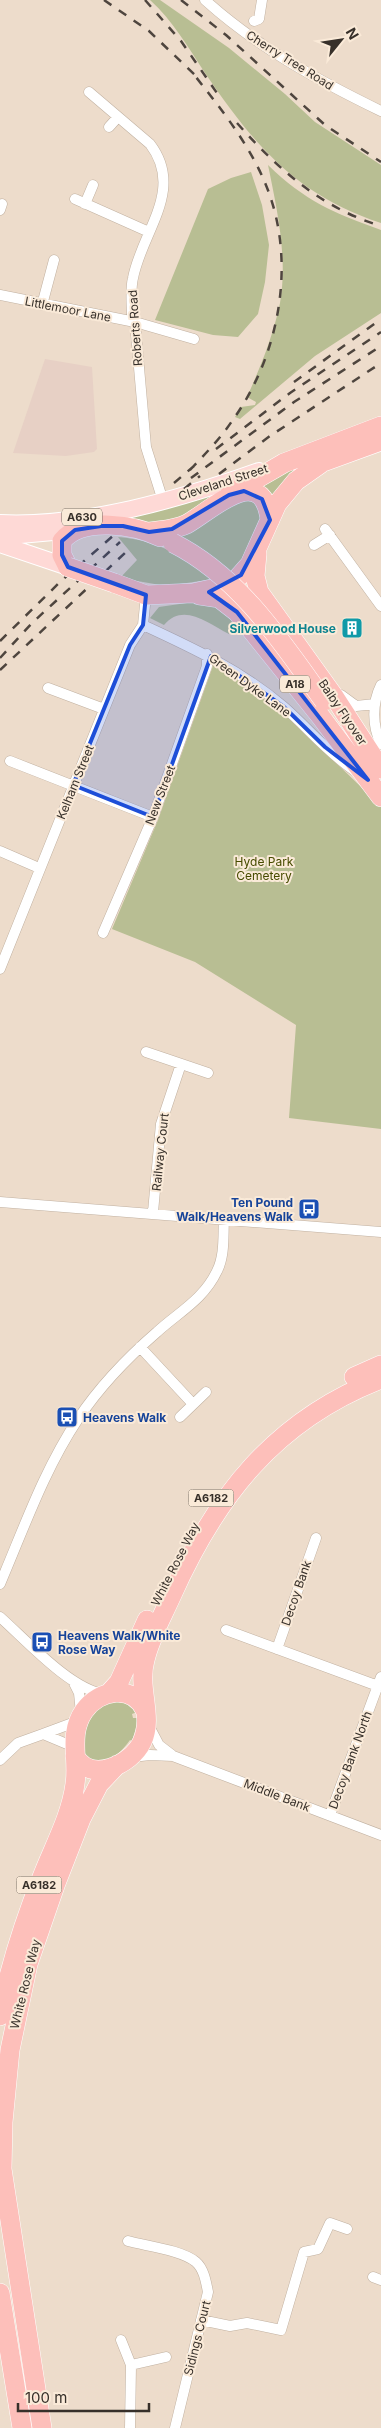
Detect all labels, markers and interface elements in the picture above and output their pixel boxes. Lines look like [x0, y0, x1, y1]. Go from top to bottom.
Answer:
north arrow [316, 15, 366, 65]
text: N [343, 24, 363, 42]
street label: Cherry Tree Road [244, 27, 336, 93]
street label: Roberts Road [125, 289, 145, 367]
street label: Littlemoor Lane [24, 293, 112, 325]
street label: Cleveland Street [176, 460, 270, 504]
road number: A630 [62, 508, 102, 526]
building icon: Silverwood House [340, 616, 364, 640]
place label: Silverwood House [230, 621, 336, 636]
street label: Green Dyke Lane [206, 650, 294, 720]
road number: A18 [280, 676, 310, 692]
street label: Balby Flyover [315, 676, 371, 748]
street label: Kelham Street [53, 742, 97, 821]
street label: New Street [142, 763, 178, 827]
park label: Hyde Park Cemetery [235, 854, 294, 883]
street label: Railway Court [148, 1112, 172, 1192]
place label: Ten Pound Walk/Heavens Walk [176, 1195, 293, 1224]
bus stop icon: Ten Pound Walk/Heavens Walk [297, 1197, 321, 1221]
bus stop icon: Heavens Walk [55, 1405, 79, 1429]
place label: Heavens Walk [83, 1410, 166, 1425]
road number: A6182 [188, 1490, 234, 1506]
street label: White Rose Way [147, 1519, 203, 1608]
street label: Decoy Bank [278, 1558, 314, 1628]
place label: Heavens Walk/White Rose Way [58, 1628, 180, 1657]
bus stop icon: Heavens Walk/White Rose Way [30, 1630, 54, 1654]
street label: Decoy Bank North [325, 1709, 375, 1811]
street label: Middle Bank [242, 1775, 313, 1815]
road number: A6182 [16, 1876, 62, 1894]
street label: White Rose Way [7, 1937, 43, 2030]
street label: Sidings Court [180, 2299, 214, 2377]
scale bar [18, 2380, 149, 2412]
text: 100 m [25, 2388, 67, 2407]

